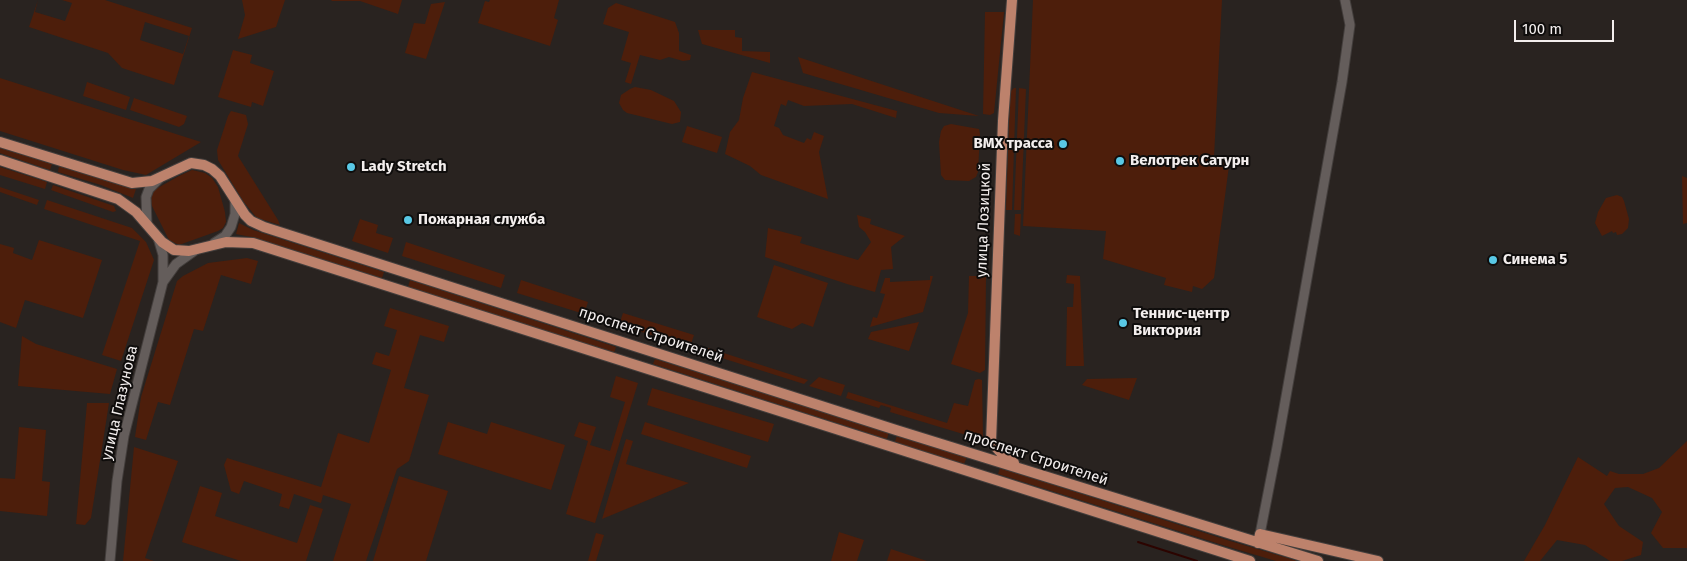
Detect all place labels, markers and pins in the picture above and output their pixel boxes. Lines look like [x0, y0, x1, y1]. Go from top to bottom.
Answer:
place label: BMX трасса [973, 135, 1053, 153]
marker: BMX трасса [1057, 138, 1069, 150]
place label: Велотрек Сатурн [1130, 152, 1249, 170]
marker: Велотрек Сатурн [1114, 155, 1126, 167]
place label: Lady Stretch [361, 158, 447, 176]
marker: Lady Stretch [345, 161, 357, 173]
place label: Пожарная служба [418, 211, 545, 229]
marker: Пожарная служба [402, 214, 414, 226]
place label: Синема 5 [1503, 251, 1567, 269]
marker: Синема 5 [1487, 254, 1499, 266]
place label: Теннис-центр Виктория [1133, 305, 1230, 340]
marker: Теннис-центр Виктория [1117, 317, 1129, 329]

